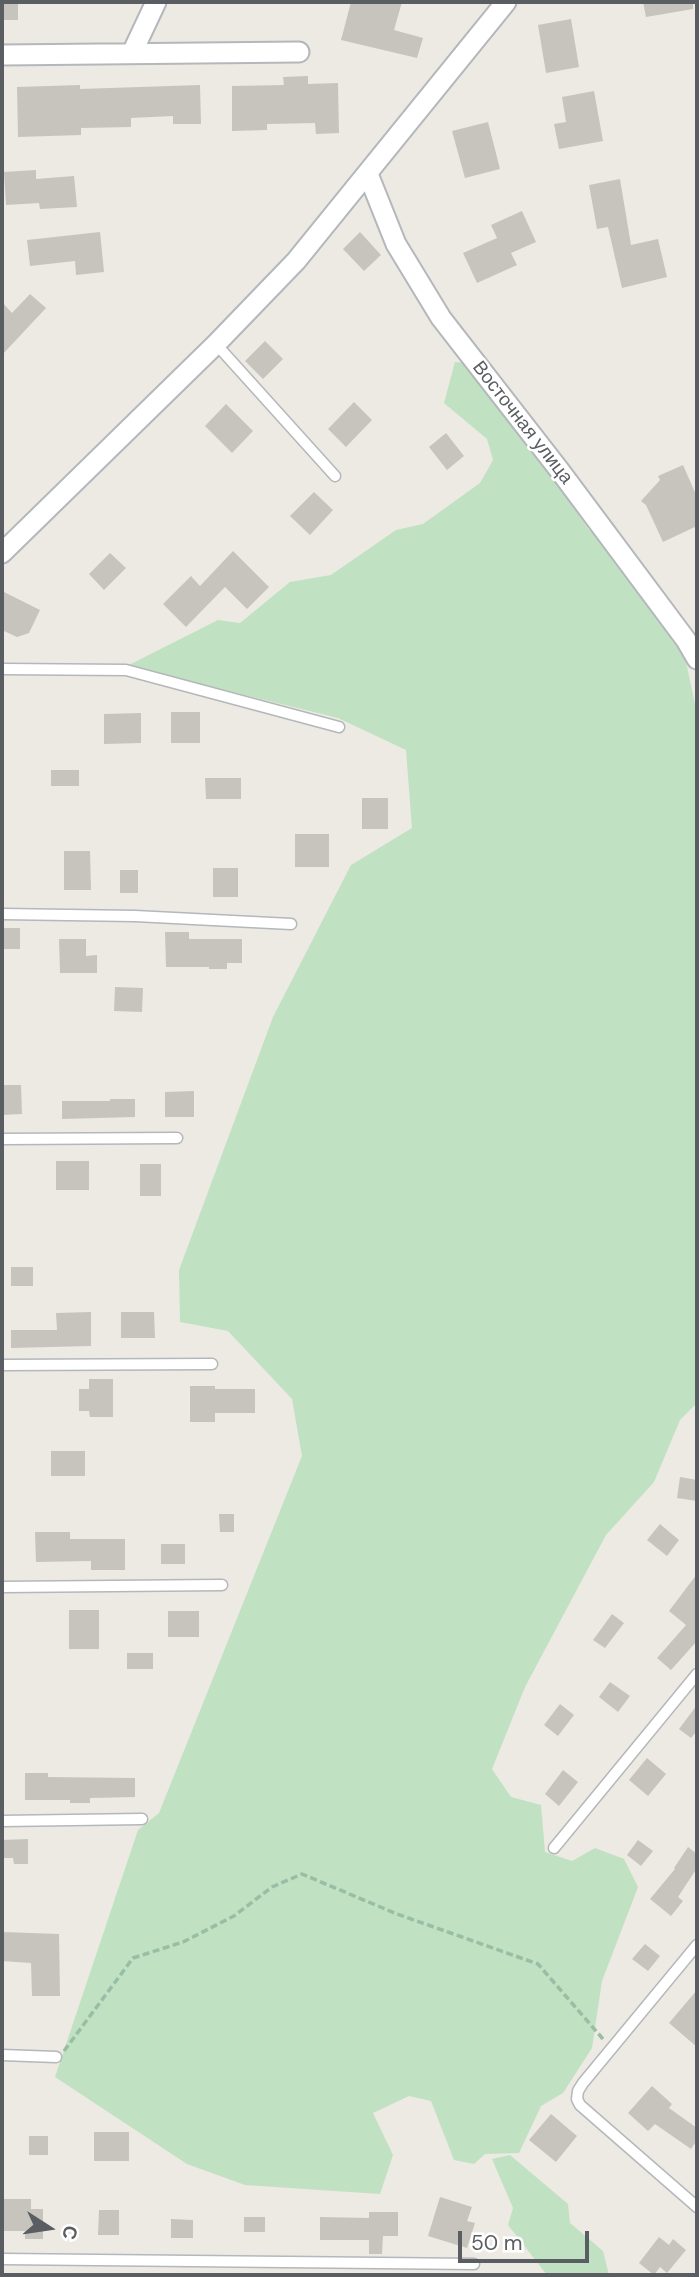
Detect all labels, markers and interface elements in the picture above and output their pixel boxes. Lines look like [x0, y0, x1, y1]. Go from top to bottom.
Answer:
street label: Восточная улица [467, 357, 577, 489]
north arrow [14, 2193, 84, 2263]
scale bar [461, 2218, 592, 2262]
text: С [56, 2223, 84, 2242]
text: 50 m [471, 2229, 522, 2257]

